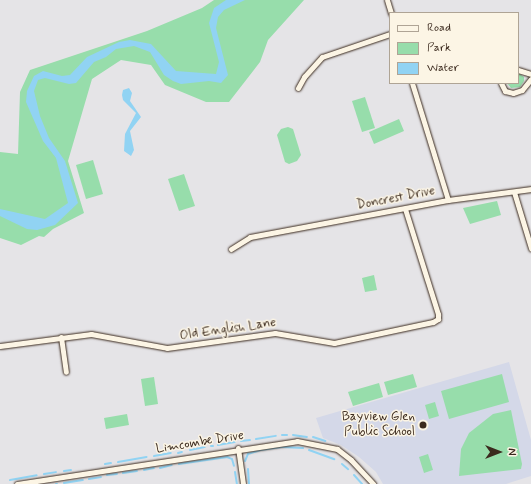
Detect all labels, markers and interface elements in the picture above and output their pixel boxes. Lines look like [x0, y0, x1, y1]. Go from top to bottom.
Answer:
legend [389, 12, 519, 84]
text: Road [427, 20, 451, 36]
text: Park [427, 40, 451, 56]
text: Water [427, 60, 459, 76]
street label: Doncrest Drive [356, 184, 436, 214]
street label: Old English Lane [181, 316, 275, 344]
place label: Bayview Glen Public School [337, 410, 415, 441]
marker: Bayview Glen Public School [418, 420, 428, 430]
street label: Limcombe Drive [155, 428, 245, 458]
north arrow [479, 432, 519, 472]
text: N [504, 448, 518, 456]

